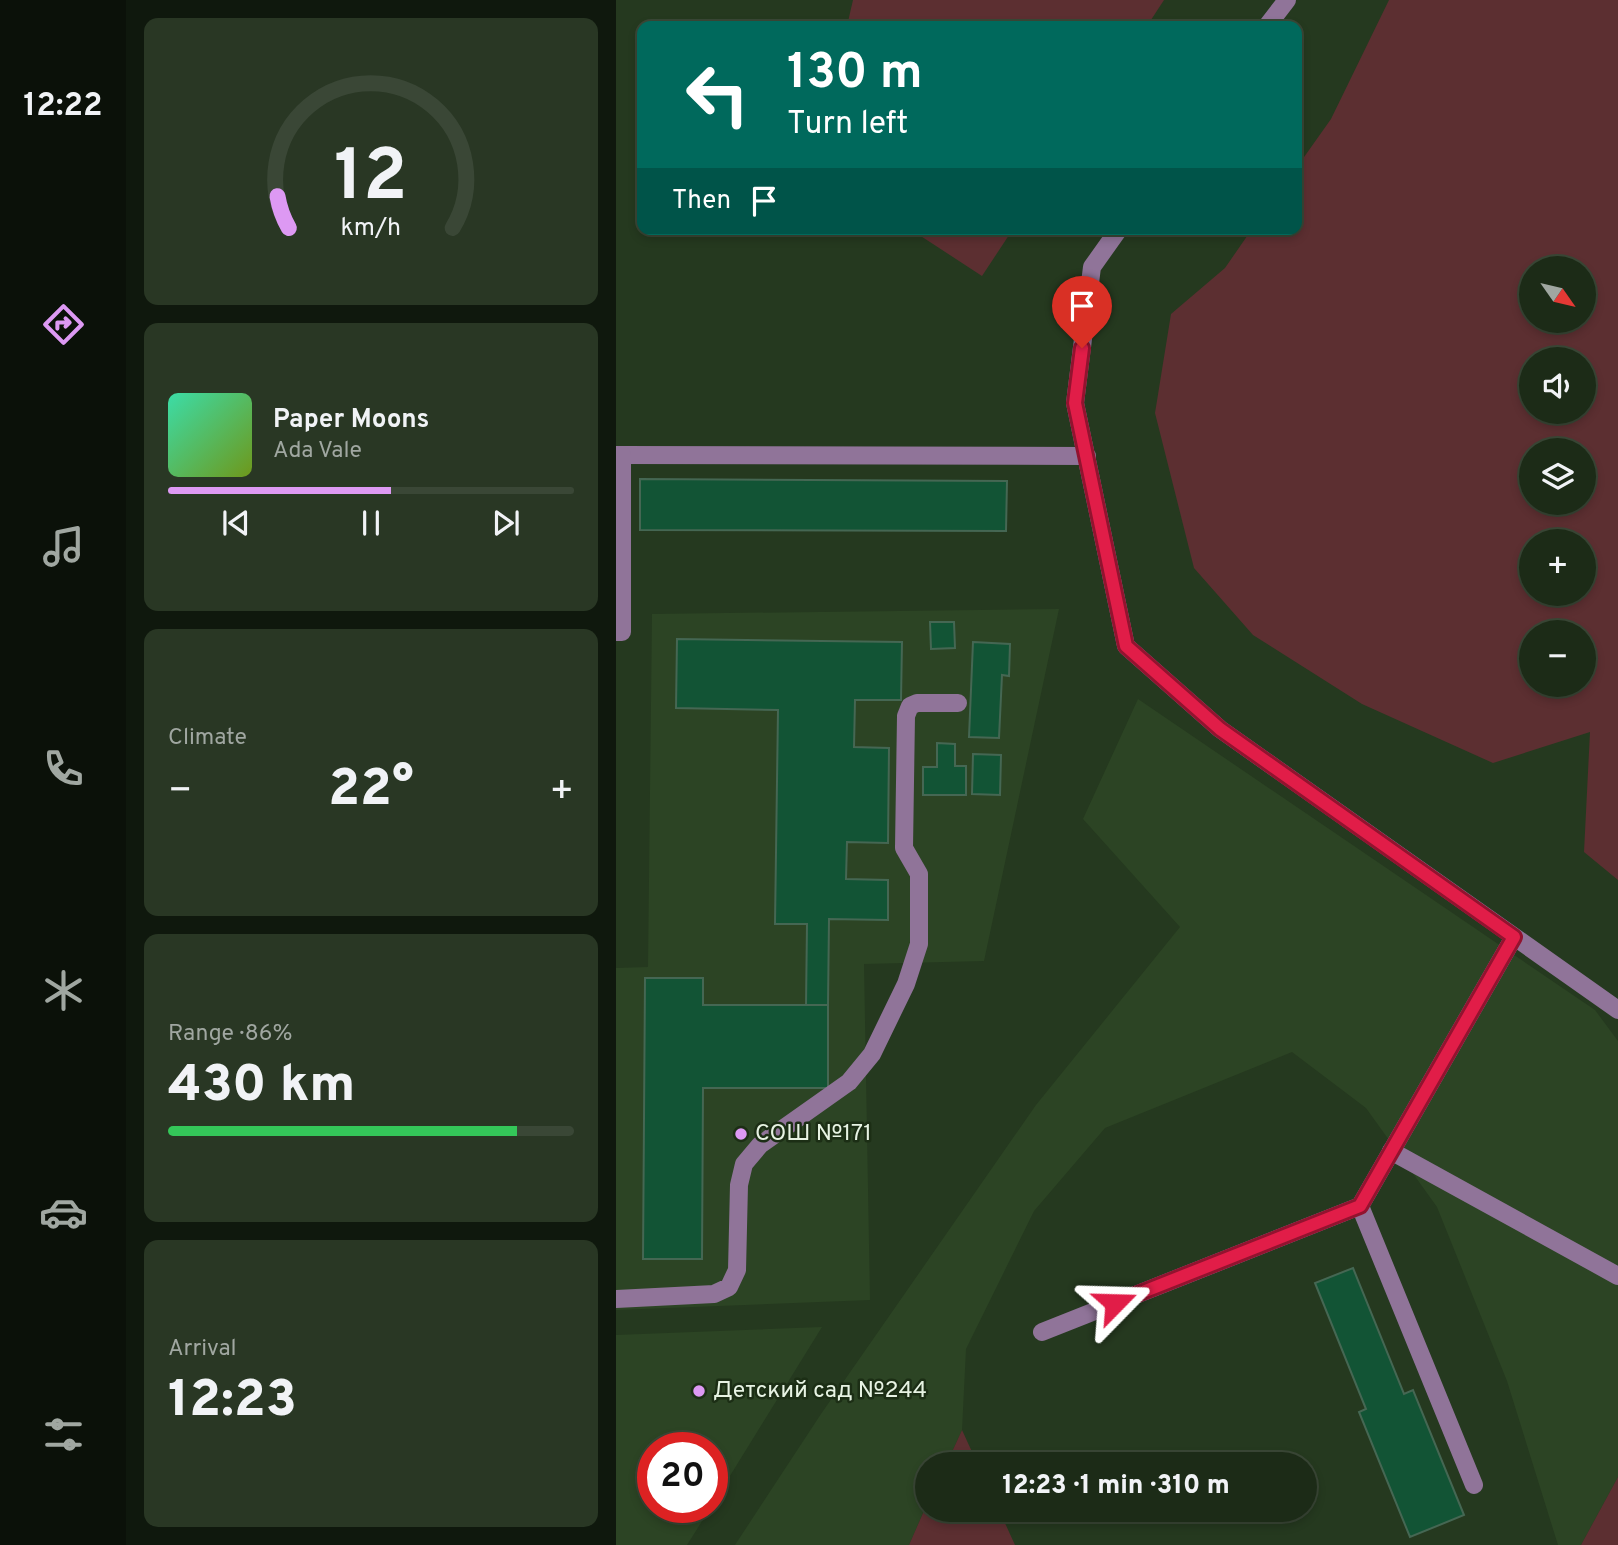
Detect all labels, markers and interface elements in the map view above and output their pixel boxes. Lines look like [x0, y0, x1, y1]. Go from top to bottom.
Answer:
text: 130 m [787, 44, 923, 106]
icon: left [672, 49, 763, 140]
text: 12:22 [23, 87, 103, 127]
text: Turn left [787, 105, 908, 145]
text: 12 [334, 134, 408, 226]
icon: arrive [745, 182, 783, 220]
text: Then [672, 185, 731, 218]
text: km/h [341, 213, 401, 245]
north arrow [1519, 256, 1596, 332]
map controls [1519, 256, 1596, 697]
pin [1052, 276, 1112, 348]
icon: arrive [1063, 287, 1101, 325]
icon: directions [39, 300, 88, 349]
button: sound [1519, 347, 1596, 424]
text: Paper Moons [273, 404, 429, 437]
text: Ada Vale [273, 437, 362, 466]
button: layers [1519, 438, 1596, 515]
icon: previous [217, 504, 255, 542]
icon: pause [352, 504, 390, 542]
icon: next [487, 504, 525, 542]
icon: music [39, 522, 88, 571]
button: + [1519, 529, 1596, 606]
button: − [1519, 620, 1596, 697]
text: Climate [168, 724, 247, 753]
icon: phone [39, 744, 88, 793]
text: 22° [328, 758, 414, 824]
text: − [168, 768, 193, 817]
text: + [549, 768, 574, 817]
icon: climate [39, 966, 88, 1015]
text: Range · 86% [168, 1020, 293, 1049]
text: 430 km [168, 1054, 355, 1120]
place label: СОШ №171 [755, 1120, 872, 1149]
marker: СОШ №171 [733, 1126, 749, 1142]
icon: car [39, 1188, 88, 1237]
position arrow [1078, 1266, 1152, 1340]
text: Arrival [168, 1335, 237, 1364]
text: 12:23 [168, 1369, 297, 1435]
place label: Детский сад №244 [713, 1377, 927, 1406]
marker: Детский сад №244 [691, 1383, 707, 1399]
icon: filters [39, 1410, 88, 1459]
speed limit sign: 20 [637, 1432, 728, 1523]
text: 12:23 · 1 min · 310 m [1002, 1470, 1230, 1503]

